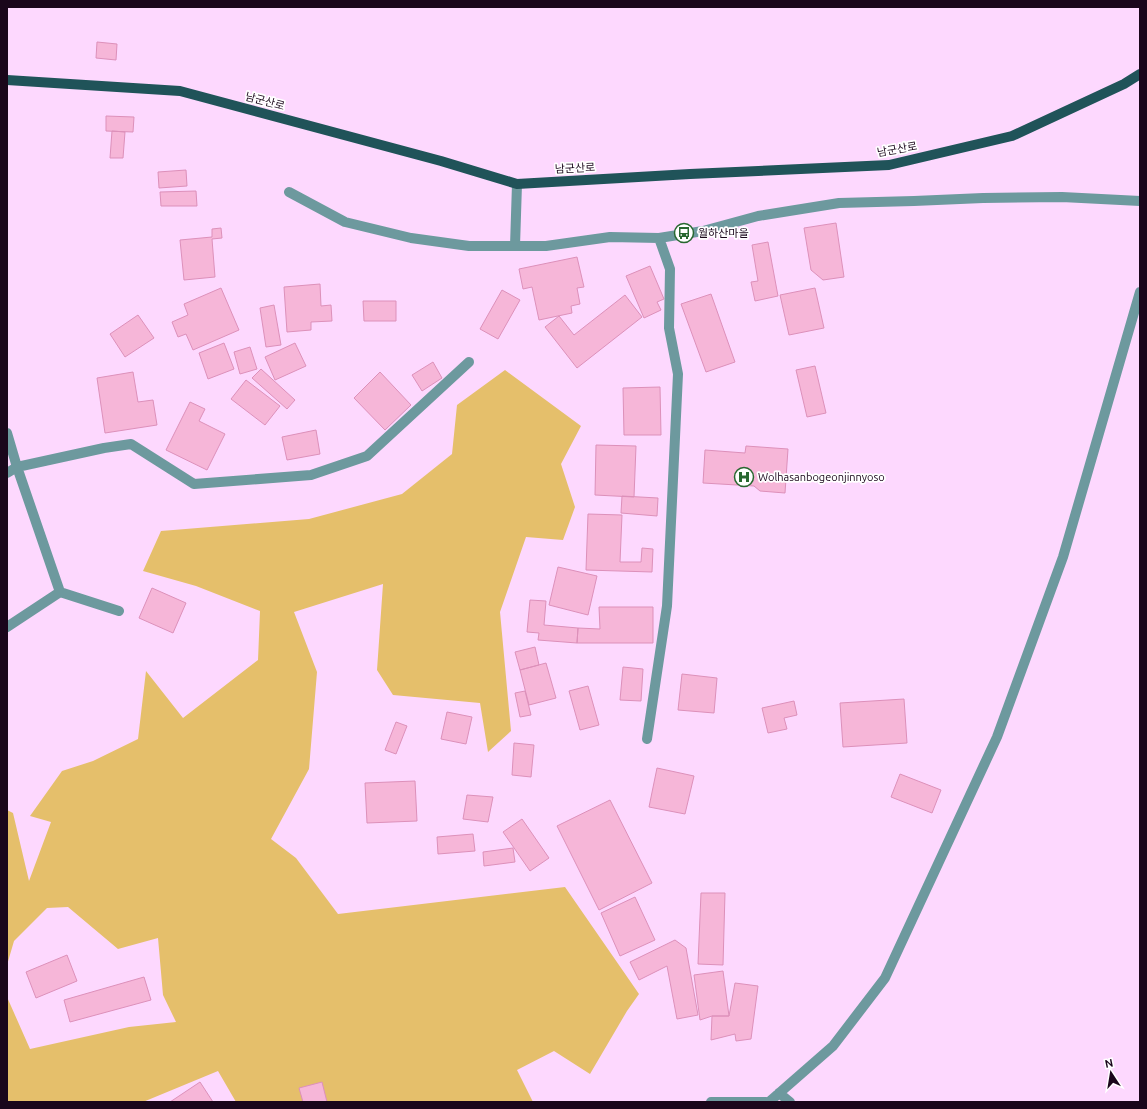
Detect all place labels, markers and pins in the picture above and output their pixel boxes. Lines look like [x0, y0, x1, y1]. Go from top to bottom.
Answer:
bus stop icon: 월하산마을 [673, 222, 695, 244]
place label: 월하산마을 [698, 227, 749, 239]
hospital icon: Wolhasanbogeonjinnyoso [733, 466, 755, 488]
place label: Wolhasanbogeonjinnyoso [758, 471, 885, 483]

